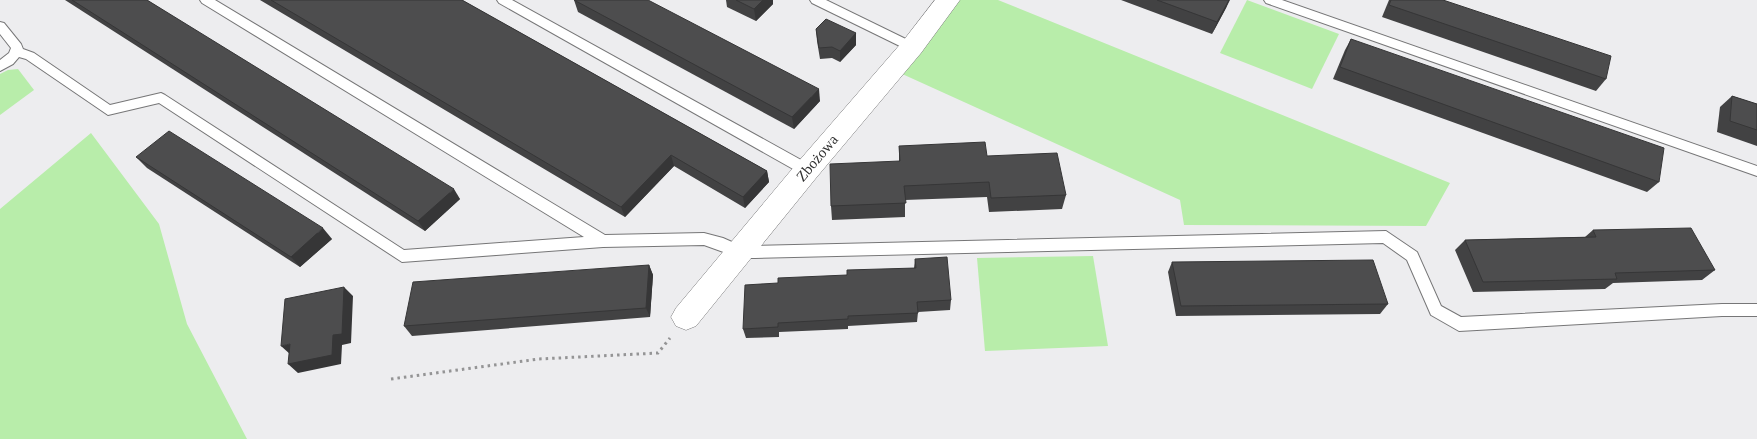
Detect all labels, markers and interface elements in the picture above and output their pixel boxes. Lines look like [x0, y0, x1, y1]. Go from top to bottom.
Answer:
street label: Zbożowa [793, 131, 841, 185]

